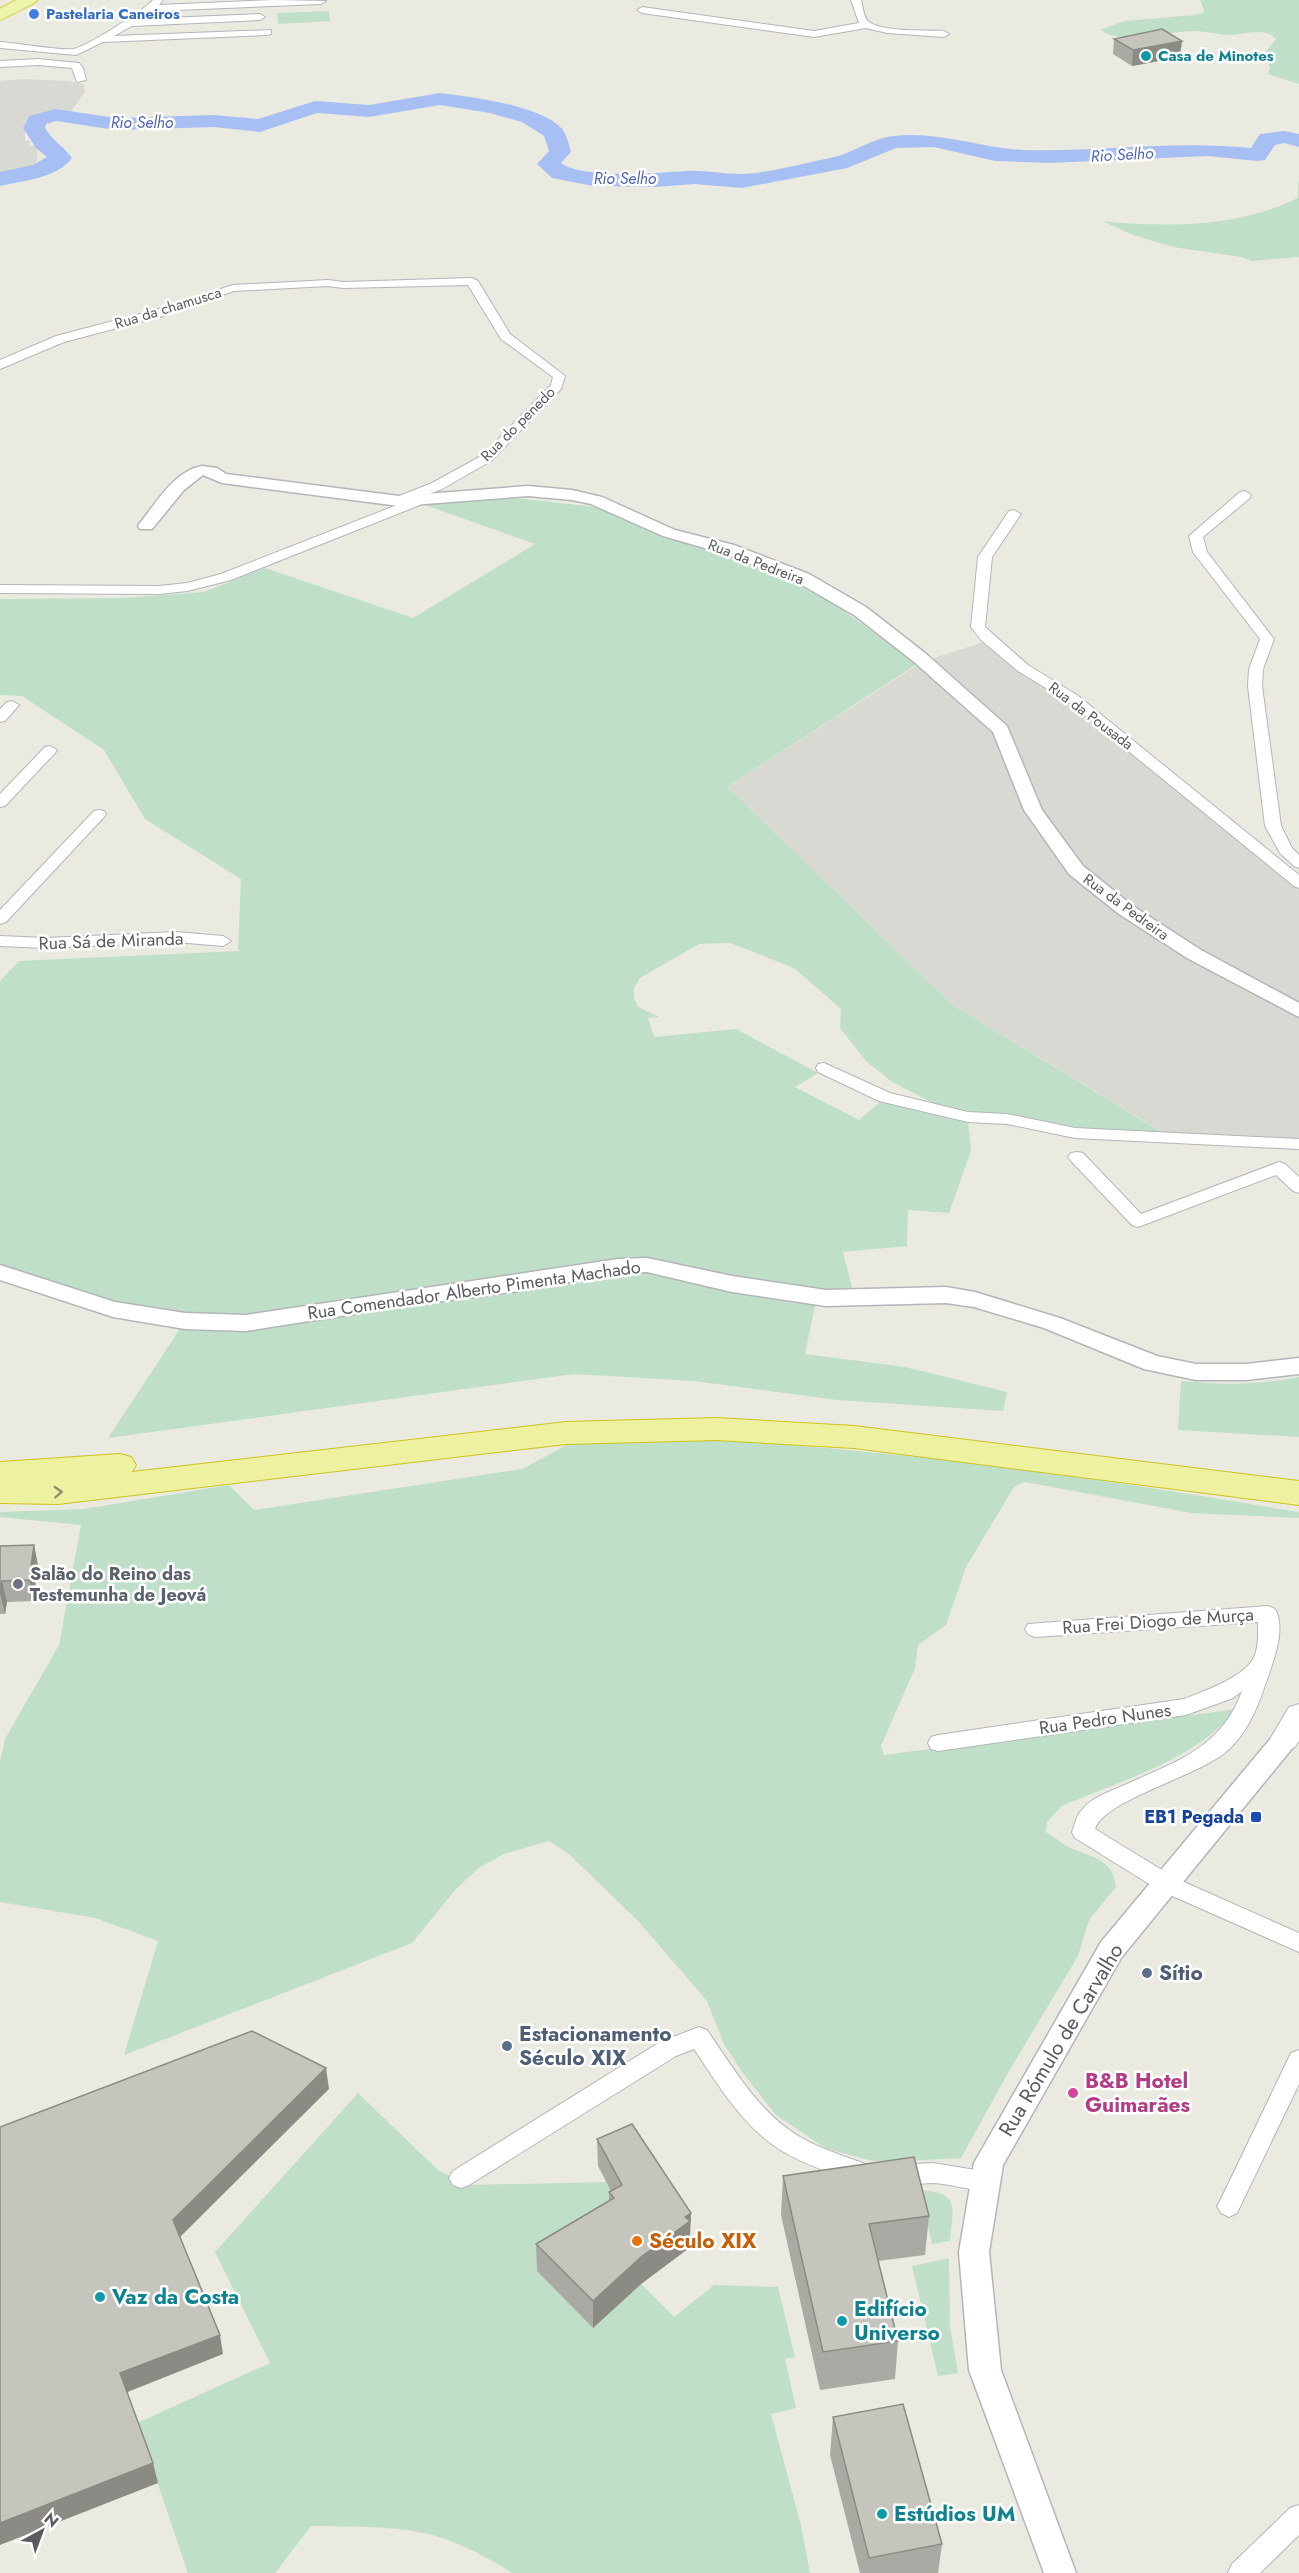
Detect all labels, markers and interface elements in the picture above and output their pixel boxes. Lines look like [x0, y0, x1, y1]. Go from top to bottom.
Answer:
place label: Pastelaria Caneiros [46, 3, 180, 25]
marker: Pastelaria Caneiros [27, 7, 41, 21]
place label: Casa de Minotes [1158, 45, 1274, 67]
marker: Casa de Minotes [1139, 49, 1153, 63]
water label: Rio Selho [111, 111, 174, 134]
water label: Rio Selho [1090, 141, 1154, 168]
water label: Rio Selho [594, 167, 657, 190]
street label: Rua da chamusca [112, 281, 224, 335]
street label: Rua do penedo [476, 382, 560, 466]
street label: Rua da Pedreira [705, 534, 807, 590]
street label: Rua da Pousada [1044, 677, 1138, 755]
street label: Rua da Pedreira [1079, 868, 1173, 946]
street label: Rua Sá de Miranda [38, 925, 184, 957]
street label: Rua Comendador Alberto Pimenta Machado [306, 1254, 642, 1326]
one-way arrow [54, 1485, 63, 1498]
place label: Salão do Reino das Testemunha de Jeová [30, 1561, 206, 1608]
marker: Salão do Reino das Testemunha de Jeová [11, 1577, 25, 1591]
street label: Rua Frei Diogo de Murça [1061, 1601, 1255, 1641]
street label: Rua Pedro Nunes [1037, 1697, 1173, 1741]
place label: EB1 Pegada [1144, 1804, 1244, 1830]
marker: EB1 Pegada [1249, 1810, 1263, 1824]
street label: Rua Rómulo de Carvalho [991, 1938, 1131, 2142]
place label: Sítio [1159, 1958, 1203, 1988]
marker: Sítio [1140, 1966, 1154, 1980]
place label: Estacionamento Século XIX [519, 2019, 672, 2073]
marker: Estacionamento Século XIX [500, 2039, 514, 2053]
place label: B&B Hotel Guimarães [1085, 2066, 1191, 2120]
marker: B&B Hotel Guimarães [1066, 2086, 1080, 2100]
place label: Século XIX [649, 2226, 757, 2256]
marker: Século XIX [630, 2234, 644, 2248]
place label: Vaz da Costa [111, 2282, 239, 2312]
marker: Vaz da Costa [93, 2290, 107, 2304]
place label: Edifício Universo [854, 2294, 940, 2348]
marker: Edifício Universo [835, 2314, 849, 2328]
place label: Estúdios UM [894, 2499, 1015, 2529]
north arrow [12, 2501, 72, 2561]
text: N [39, 2507, 64, 2533]
marker: Estúdios UM [875, 2507, 889, 2521]

